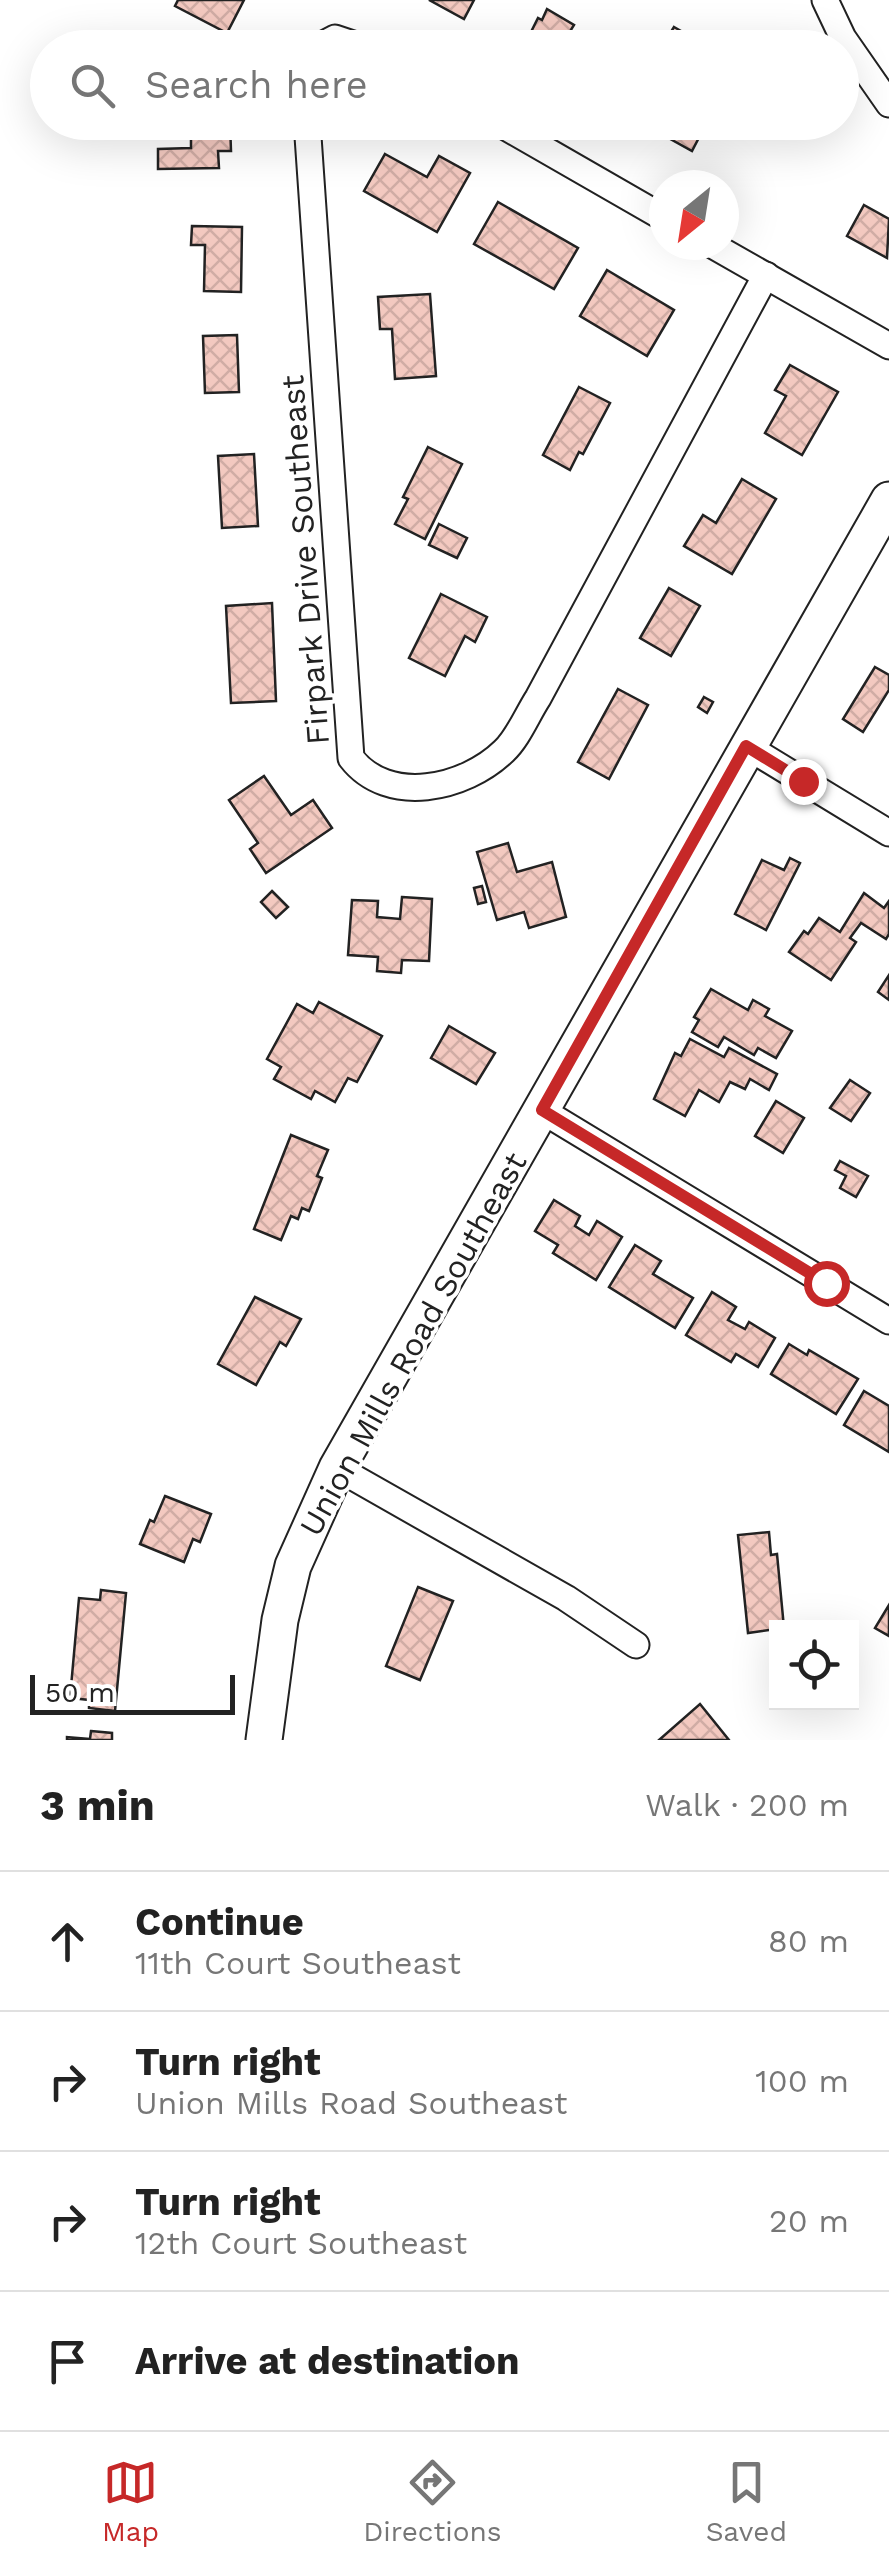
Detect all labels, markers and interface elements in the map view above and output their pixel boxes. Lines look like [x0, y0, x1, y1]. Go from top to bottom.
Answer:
search box [30, 30, 859, 140]
icon: search [65, 58, 120, 113]
text: Search here [145, 63, 368, 107]
north arrow [649, 170, 739, 260]
street label: Firpark Drive Southeast [273, 374, 337, 746]
route end [781, 759, 827, 805]
street label: Union Mills Road Southeast [292, 1146, 534, 1542]
route start [804, 1261, 850, 1307]
map controls [769, 1620, 859, 1710]
button: locate [769, 1620, 859, 1710]
scale bar [30, 1670, 235, 1714]
text: 50 m [45, 1676, 115, 1709]
text: 3 min [40, 1781, 155, 1830]
text: Walk · 200 m [645, 1786, 849, 1824]
text: Continue [135, 1900, 304, 1944]
icon: ahead [40, 1914, 95, 1969]
text: 80 m [768, 1922, 849, 1960]
text: 11th Court Southeast [135, 1944, 461, 1982]
text: Turn right [135, 2040, 321, 2084]
icon: right [40, 2054, 95, 2109]
text: 100 m [755, 2062, 849, 2100]
text: Union Mills Road Southeast [135, 2084, 567, 2122]
text: Turn right [135, 2180, 321, 2224]
icon: right [40, 2194, 95, 2249]
text: 20 m [769, 2202, 849, 2240]
text: 12th Court Southeast [135, 2224, 467, 2262]
icon: arrive [40, 2334, 95, 2389]
text: Arrive at destination [135, 2339, 520, 2383]
tab: Map [102, 2455, 159, 2548]
tab: Directions [363, 2455, 502, 2548]
tab: Saved [706, 2455, 787, 2548]

